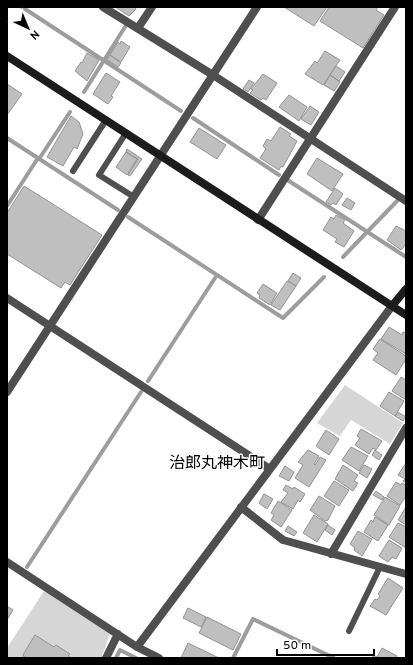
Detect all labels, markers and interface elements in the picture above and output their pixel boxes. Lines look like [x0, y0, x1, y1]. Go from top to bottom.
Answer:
north arrow [8, 8, 48, 48]
text: N [27, 27, 42, 42]
district label: 治郎丸神木町 [169, 454, 265, 474]
scale bar [277, 631, 374, 657]
text: 50 m [283, 638, 311, 654]

